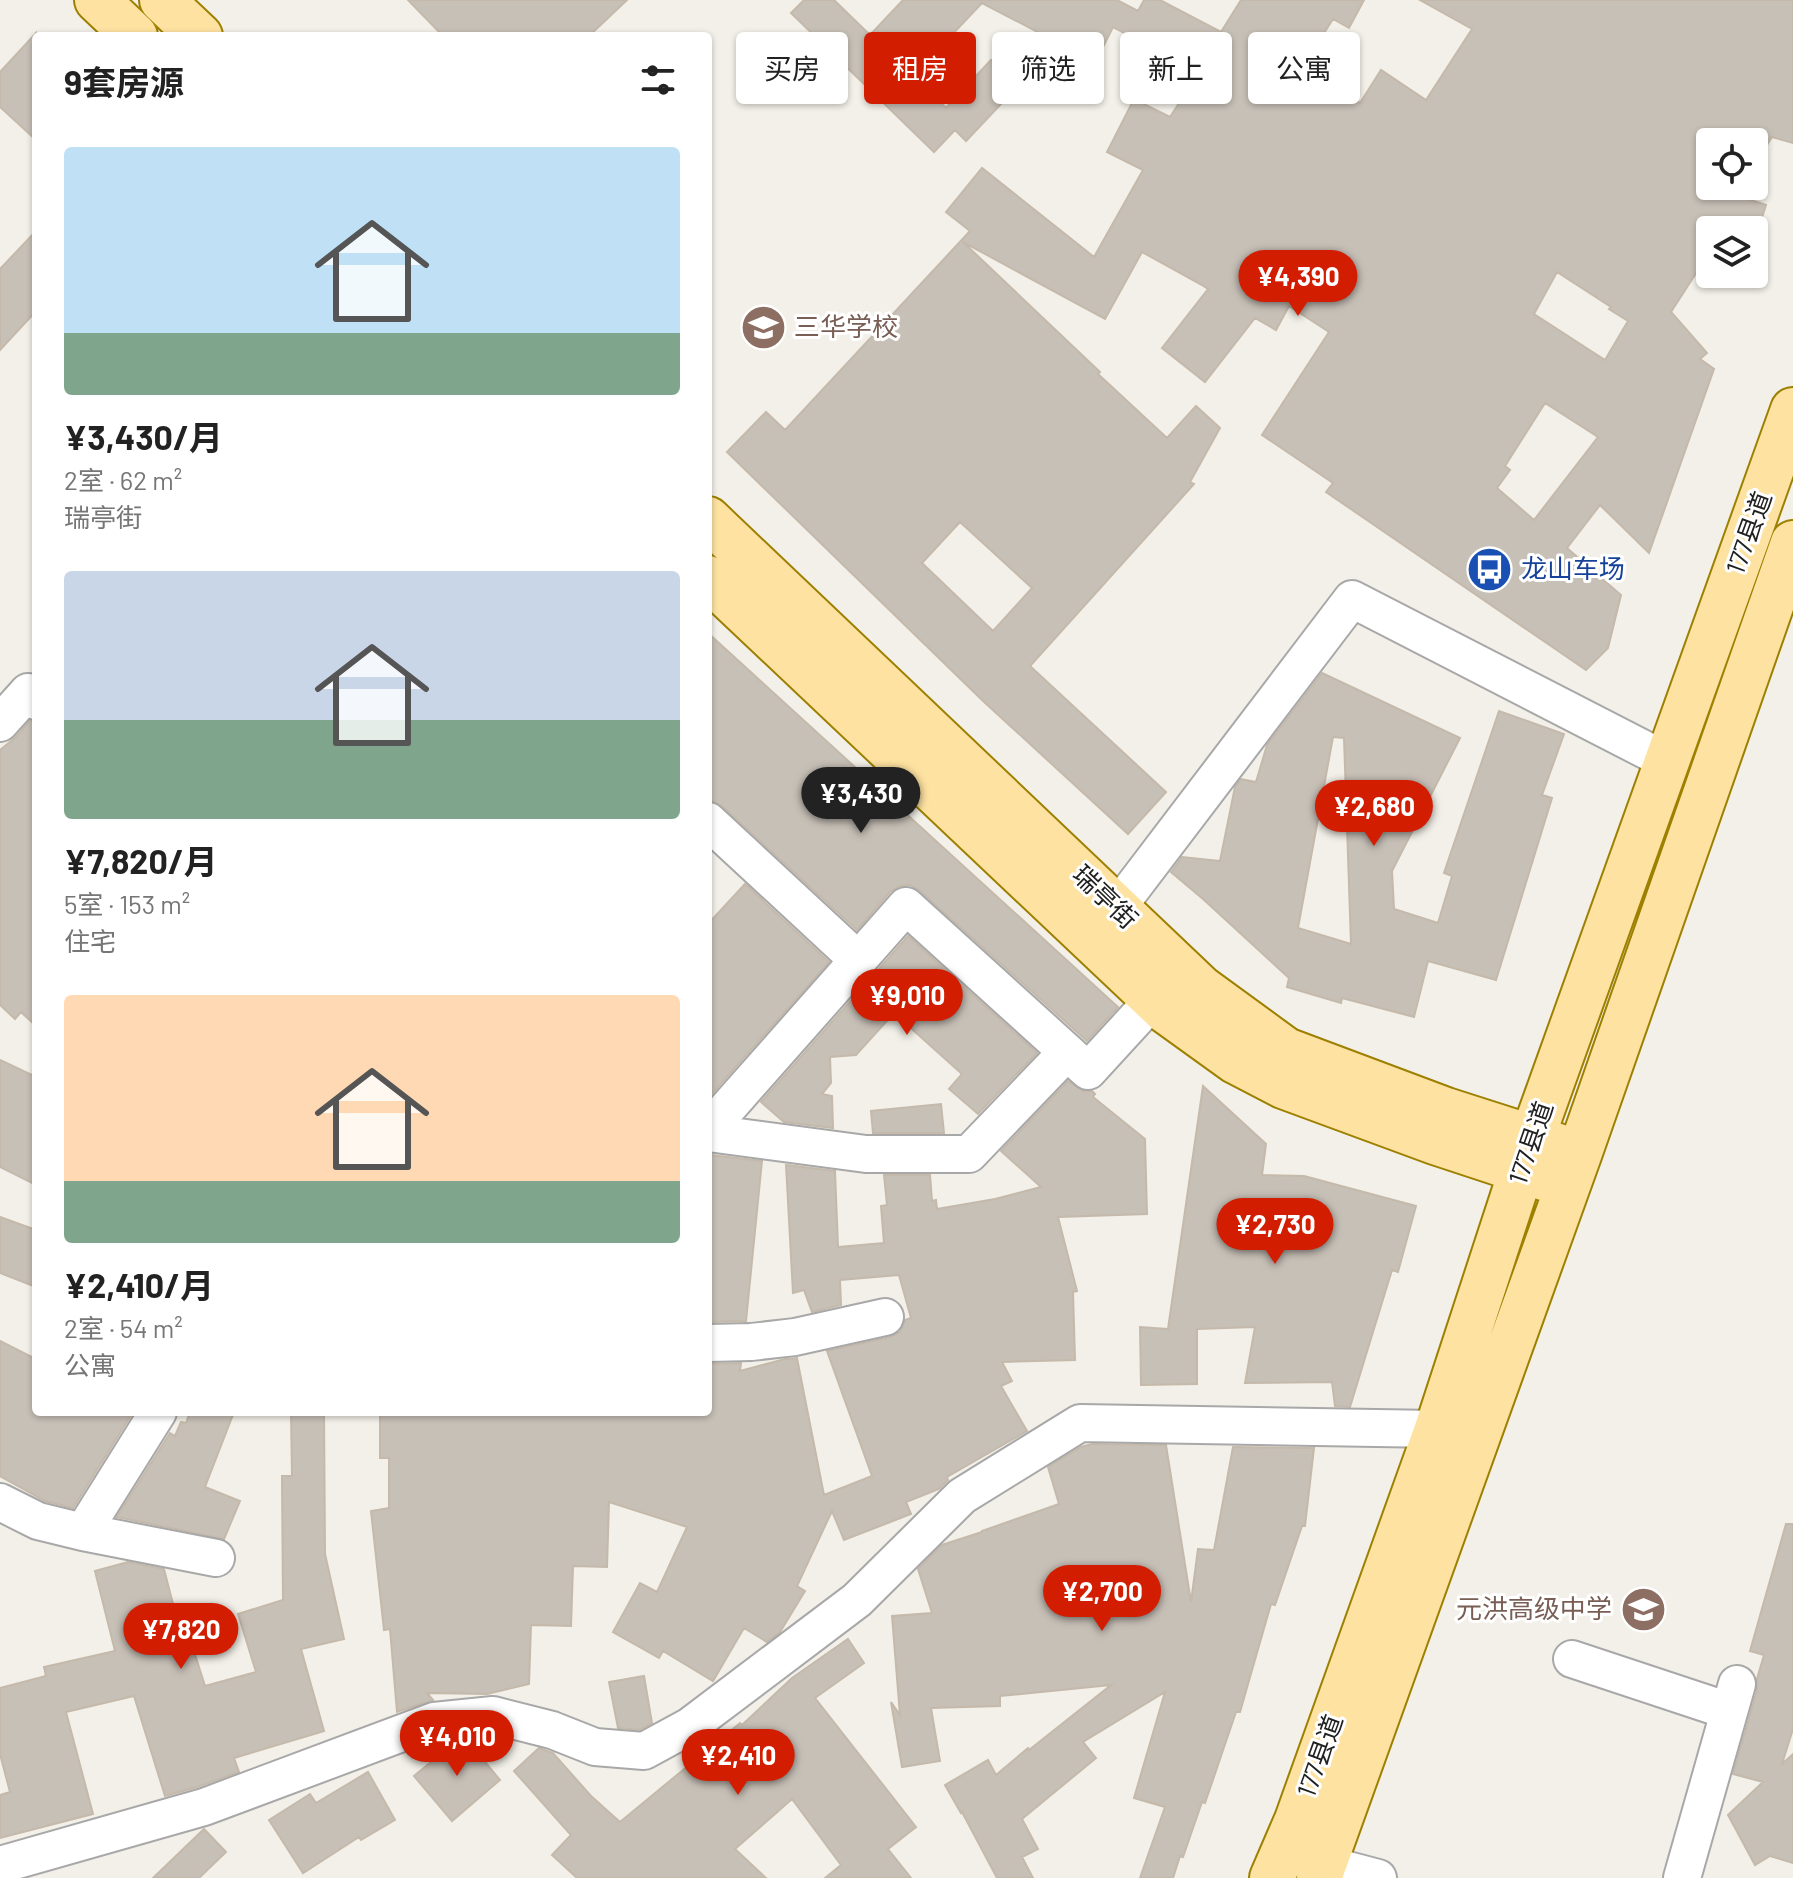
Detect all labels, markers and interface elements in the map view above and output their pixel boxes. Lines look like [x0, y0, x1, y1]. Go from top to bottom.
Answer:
chip: 买房 [736, 32, 848, 104]
chip: 租房 [864, 32, 976, 104]
chip: 筛选 [992, 32, 1104, 104]
chip: 新上 [1120, 32, 1232, 104]
chip: 公寓 [1248, 32, 1360, 104]
icon: filters [636, 58, 680, 102]
text: 9套房源 [64, 61, 184, 102]
map controls [1696, 128, 1768, 288]
button: locate [1696, 128, 1768, 200]
icon: home [300, 199, 444, 343]
button: layers [1696, 216, 1768, 288]
pin: ¥4,390 [1233, 250, 1363, 318]
text: ¥4,390 [1256, 260, 1340, 291]
school or university icon: 三华学校 [739, 303, 787, 351]
place label: 三华学校 [794, 310, 898, 341]
text: ¥3,430/月 [64, 416, 223, 457]
text: 2室 · 62 m² [64, 464, 182, 495]
street label: 177县道 [1718, 487, 1777, 578]
text: 瑞亭街 [64, 501, 142, 532]
bus stop icon: 龙山车场 [1466, 545, 1514, 593]
place label: 龙山车场 [1521, 552, 1625, 583]
icon: home [300, 623, 444, 767]
pin: ¥3,430 [796, 767, 926, 835]
text: ¥3,430 [819, 777, 903, 808]
pin: ¥2,680 [1309, 780, 1439, 848]
text: ¥2,680 [1333, 790, 1415, 821]
text: ¥7,820/月 [64, 840, 218, 881]
street label: 瑞亭街 [1067, 858, 1145, 934]
text: 5室 · 153 m² [64, 888, 190, 919]
text: 住宅 [64, 925, 116, 956]
pin: ¥9,010 [842, 969, 972, 1037]
text: ¥9,010 [869, 979, 945, 1010]
icon: home [300, 1047, 444, 1191]
street label: 177县道 [1501, 1097, 1558, 1188]
pin: ¥2,730 [1210, 1198, 1340, 1266]
text: ¥2,730 [1234, 1208, 1316, 1239]
text: ¥2,410/月 [64, 1264, 214, 1305]
text: 2室 · 54 m² [64, 1312, 183, 1343]
text: 公寓 [64, 1349, 116, 1380]
pin: ¥2,700 [1037, 1565, 1167, 1633]
text: ¥2,700 [1061, 1575, 1143, 1606]
school or university icon: 元洪高级中学 [1619, 1585, 1667, 1633]
place label: 元洪高级中学 [1456, 1592, 1612, 1623]
pin: ¥7,820 [116, 1603, 246, 1671]
text: ¥7,820 [141, 1613, 221, 1644]
pin: ¥4,010 [392, 1710, 522, 1778]
street label: 177县道 [1289, 1710, 1348, 1801]
text: ¥4,010 [418, 1720, 496, 1751]
pin: ¥2,410 [673, 1729, 803, 1797]
text: ¥2,410 [700, 1739, 776, 1770]

